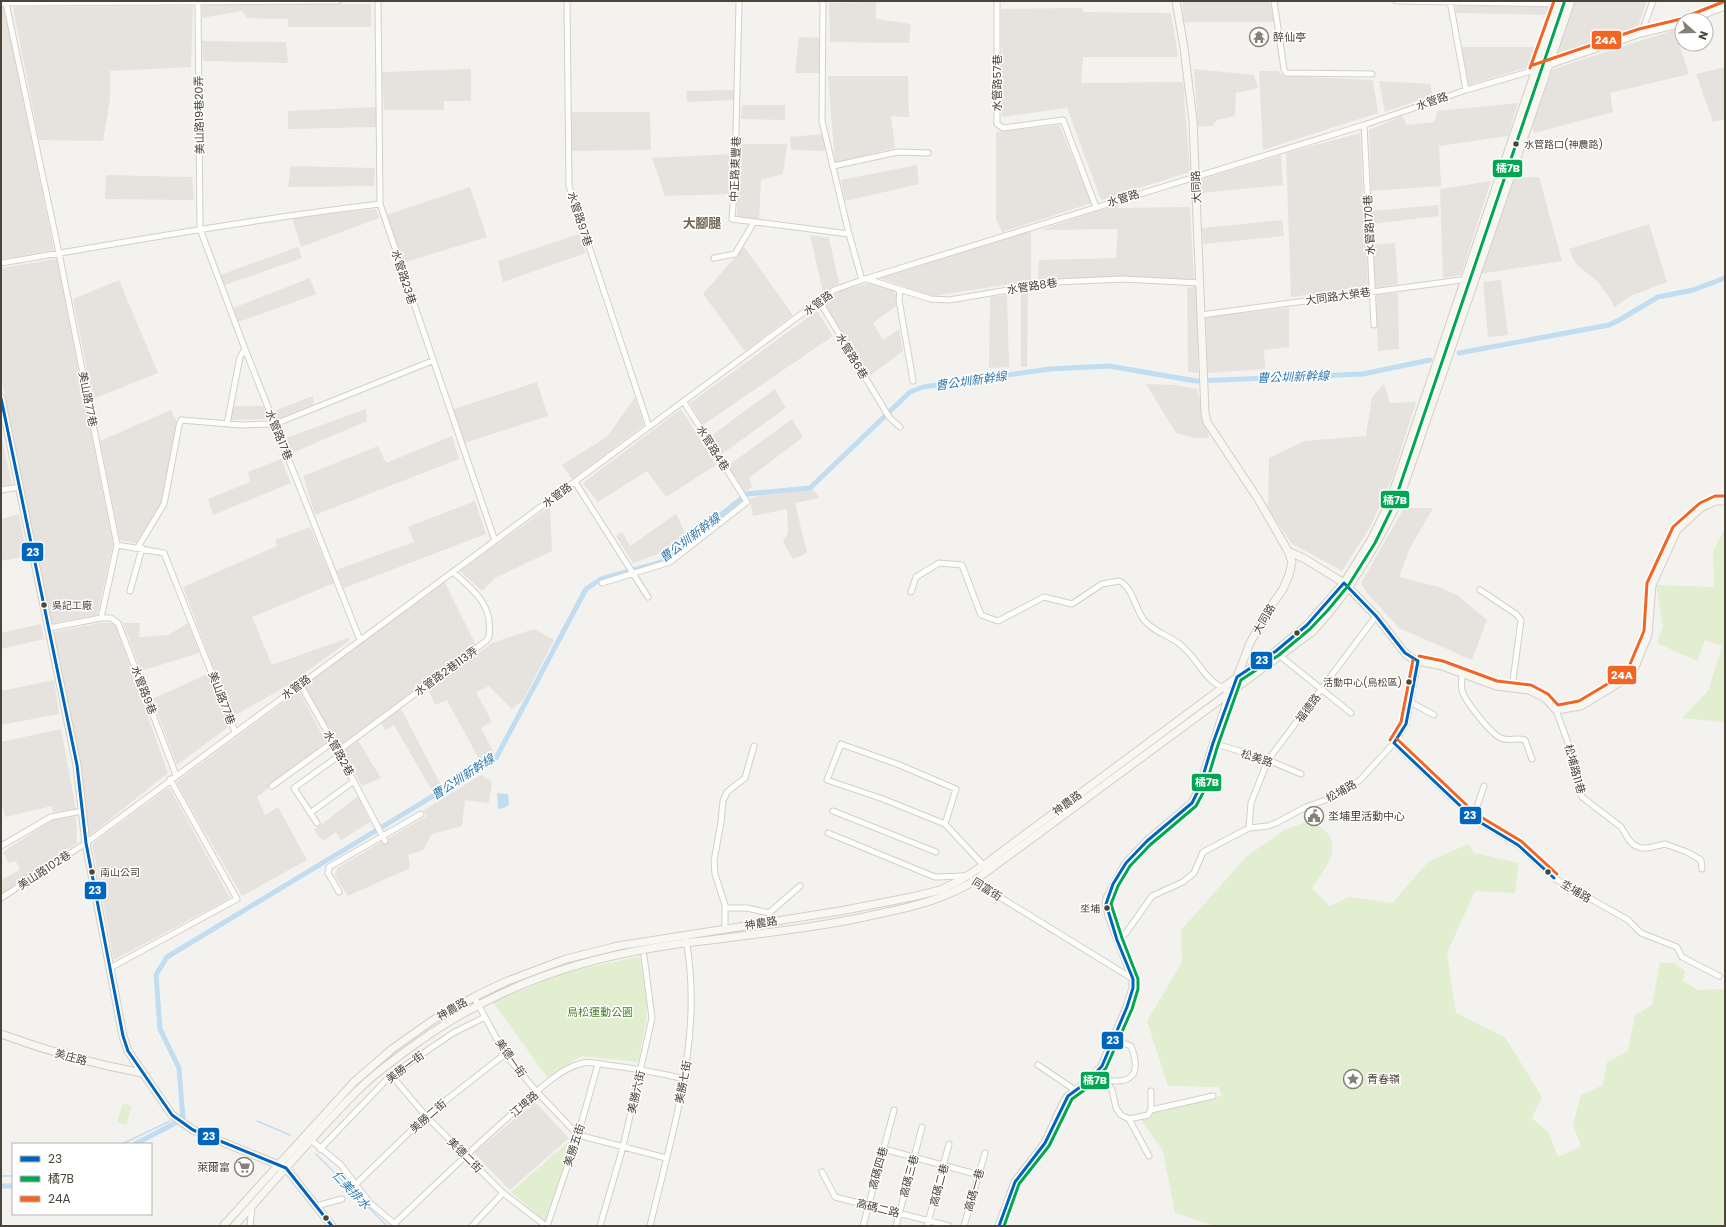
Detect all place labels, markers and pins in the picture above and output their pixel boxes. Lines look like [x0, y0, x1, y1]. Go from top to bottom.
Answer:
temple icon: 醉仙亭 [1248, 26, 1270, 48]
place label: 醉仙亭 [1273, 29, 1306, 45]
place label: 水管路口(神農路) [1524, 137, 1603, 152]
marker: 水管路口(神農路) [1511, 139, 1521, 149]
place label: 吳記工廠 [52, 598, 92, 613]
marker: 吳記工廠 [39, 600, 49, 610]
unlabelled marker [1292, 628, 1302, 638]
place label: 活動中心(鳥松區) [1323, 675, 1402, 690]
marker: 活動中心(鳥松區) [1404, 677, 1414, 687]
public building icon: 坔埔里活動中心 [1303, 805, 1325, 827]
place label: 坔埔里活動中心 [1328, 808, 1405, 824]
place label: 南山公司 [100, 865, 140, 880]
marker: 南山公司 [87, 867, 97, 877]
unlabelled marker [1543, 867, 1553, 877]
place label: 坔埔 [1080, 901, 1100, 916]
marker: 坔埔 [1102, 903, 1112, 913]
place icon: 青春嶺 [1342, 1068, 1364, 1090]
place label: 青春嶺 [1367, 1071, 1400, 1087]
supermarket icon: 萊爾富 [233, 1156, 255, 1178]
place label: 萊爾富 [197, 1159, 230, 1175]
unlabelled marker [321, 1213, 331, 1223]

